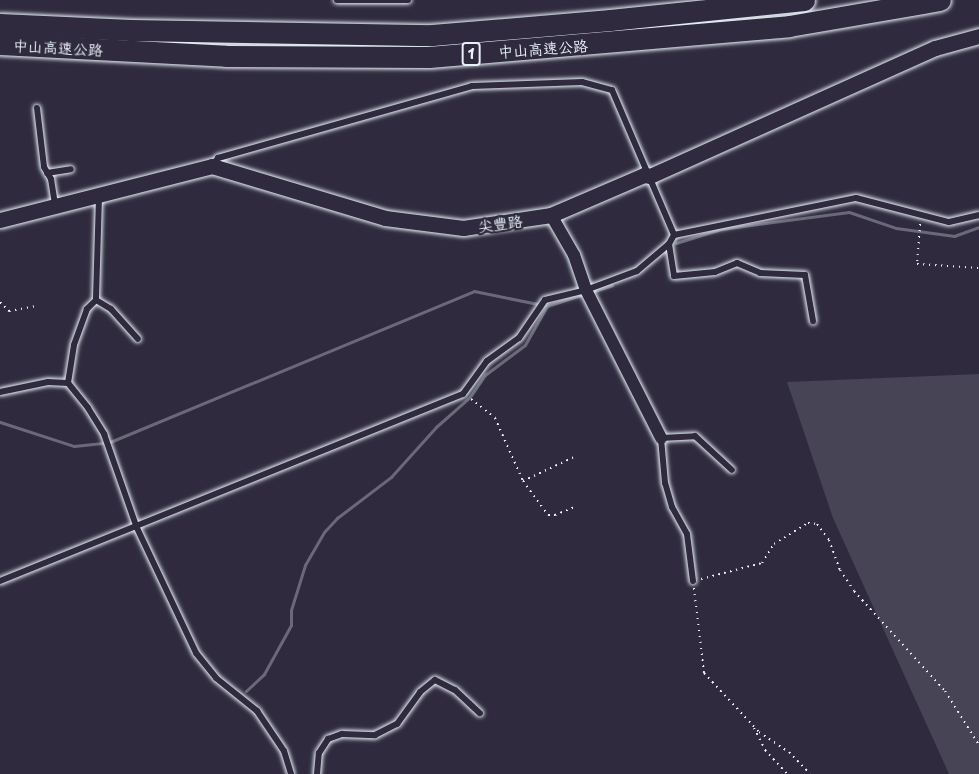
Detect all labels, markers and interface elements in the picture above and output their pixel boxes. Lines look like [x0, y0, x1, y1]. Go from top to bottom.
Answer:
street label: 中山高速公路 [13, 36, 103, 58]
street label: 中山高速公路 [497, 36, 589, 60]
road number: 1 [460, 43, 482, 65]
street label: 尖豐路 [476, 211, 524, 235]

